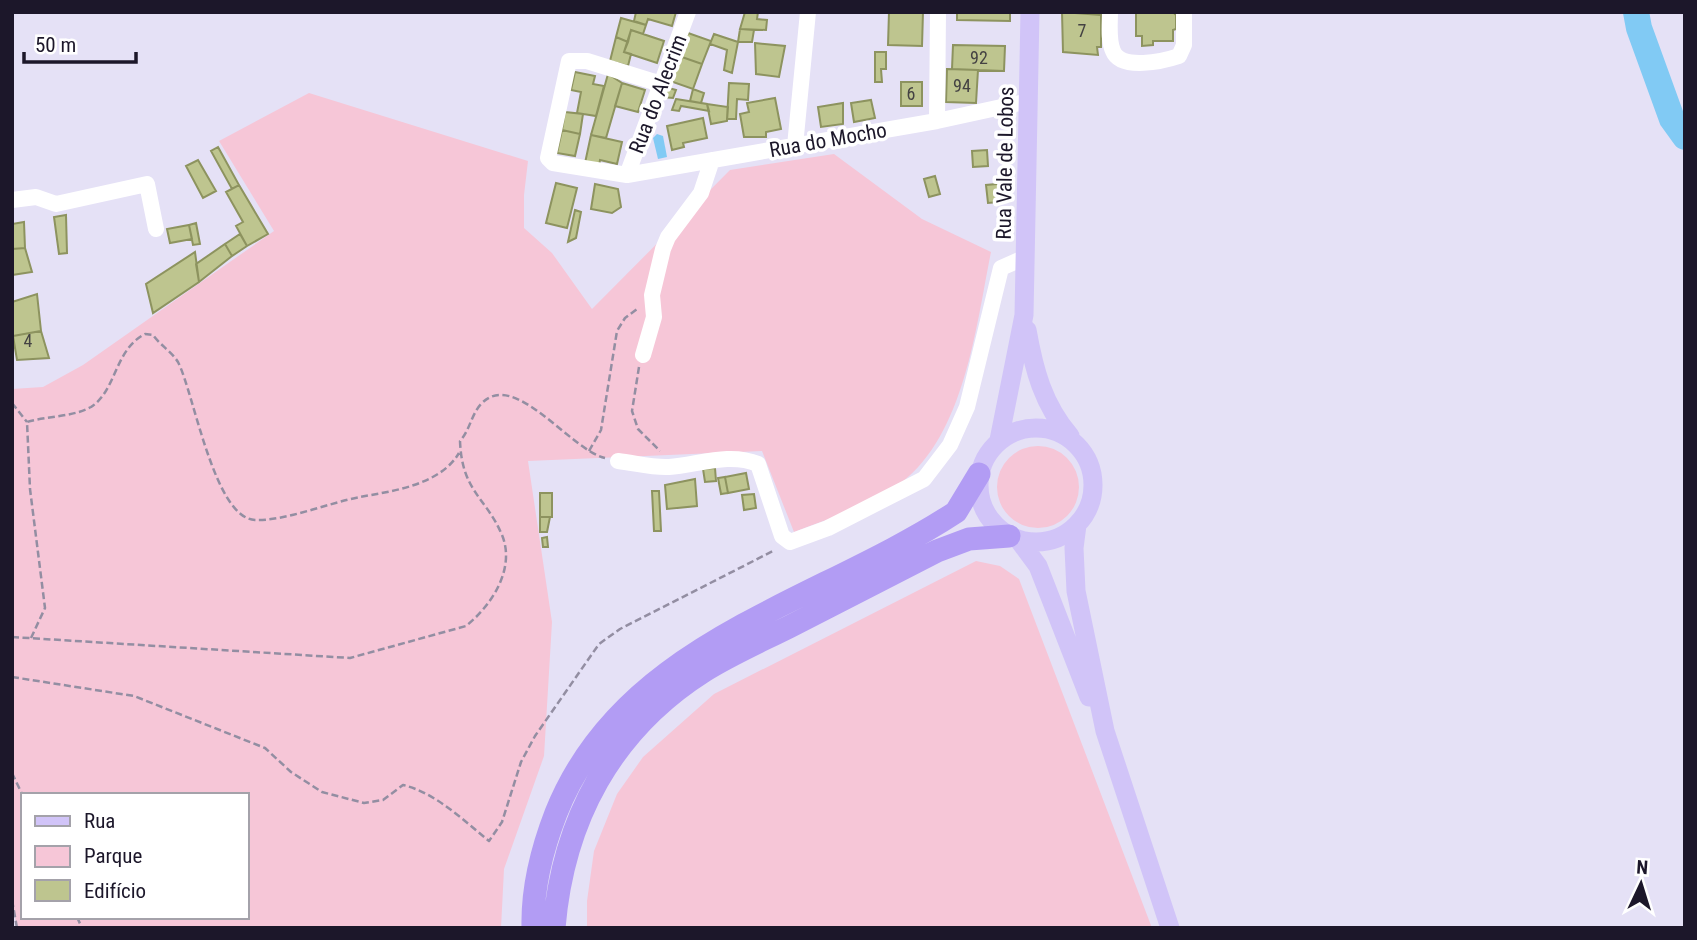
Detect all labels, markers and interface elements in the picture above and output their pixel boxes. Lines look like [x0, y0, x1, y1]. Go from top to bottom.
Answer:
house number: 7 [1078, 20, 1087, 41]
scale bar [24, 21, 136, 65]
street label: Rua do Alecrim [624, 31, 692, 157]
text: 50 m [35, 33, 76, 57]
house number: 92 [970, 47, 988, 68]
house number: 94 [953, 75, 971, 96]
house number: 6 [907, 83, 915, 104]
street label: Rua Vale de Lobos [992, 86, 1018, 240]
street label: Rua do Mocho [767, 118, 889, 162]
house number: 4 [24, 330, 33, 351]
legend [21, 793, 248, 919]
text: Rua [84, 809, 115, 833]
text: Parque [84, 844, 142, 868]
north arrow [1606, 849, 1676, 919]
text: N [1636, 856, 1649, 879]
text: Edifício [84, 879, 146, 903]

